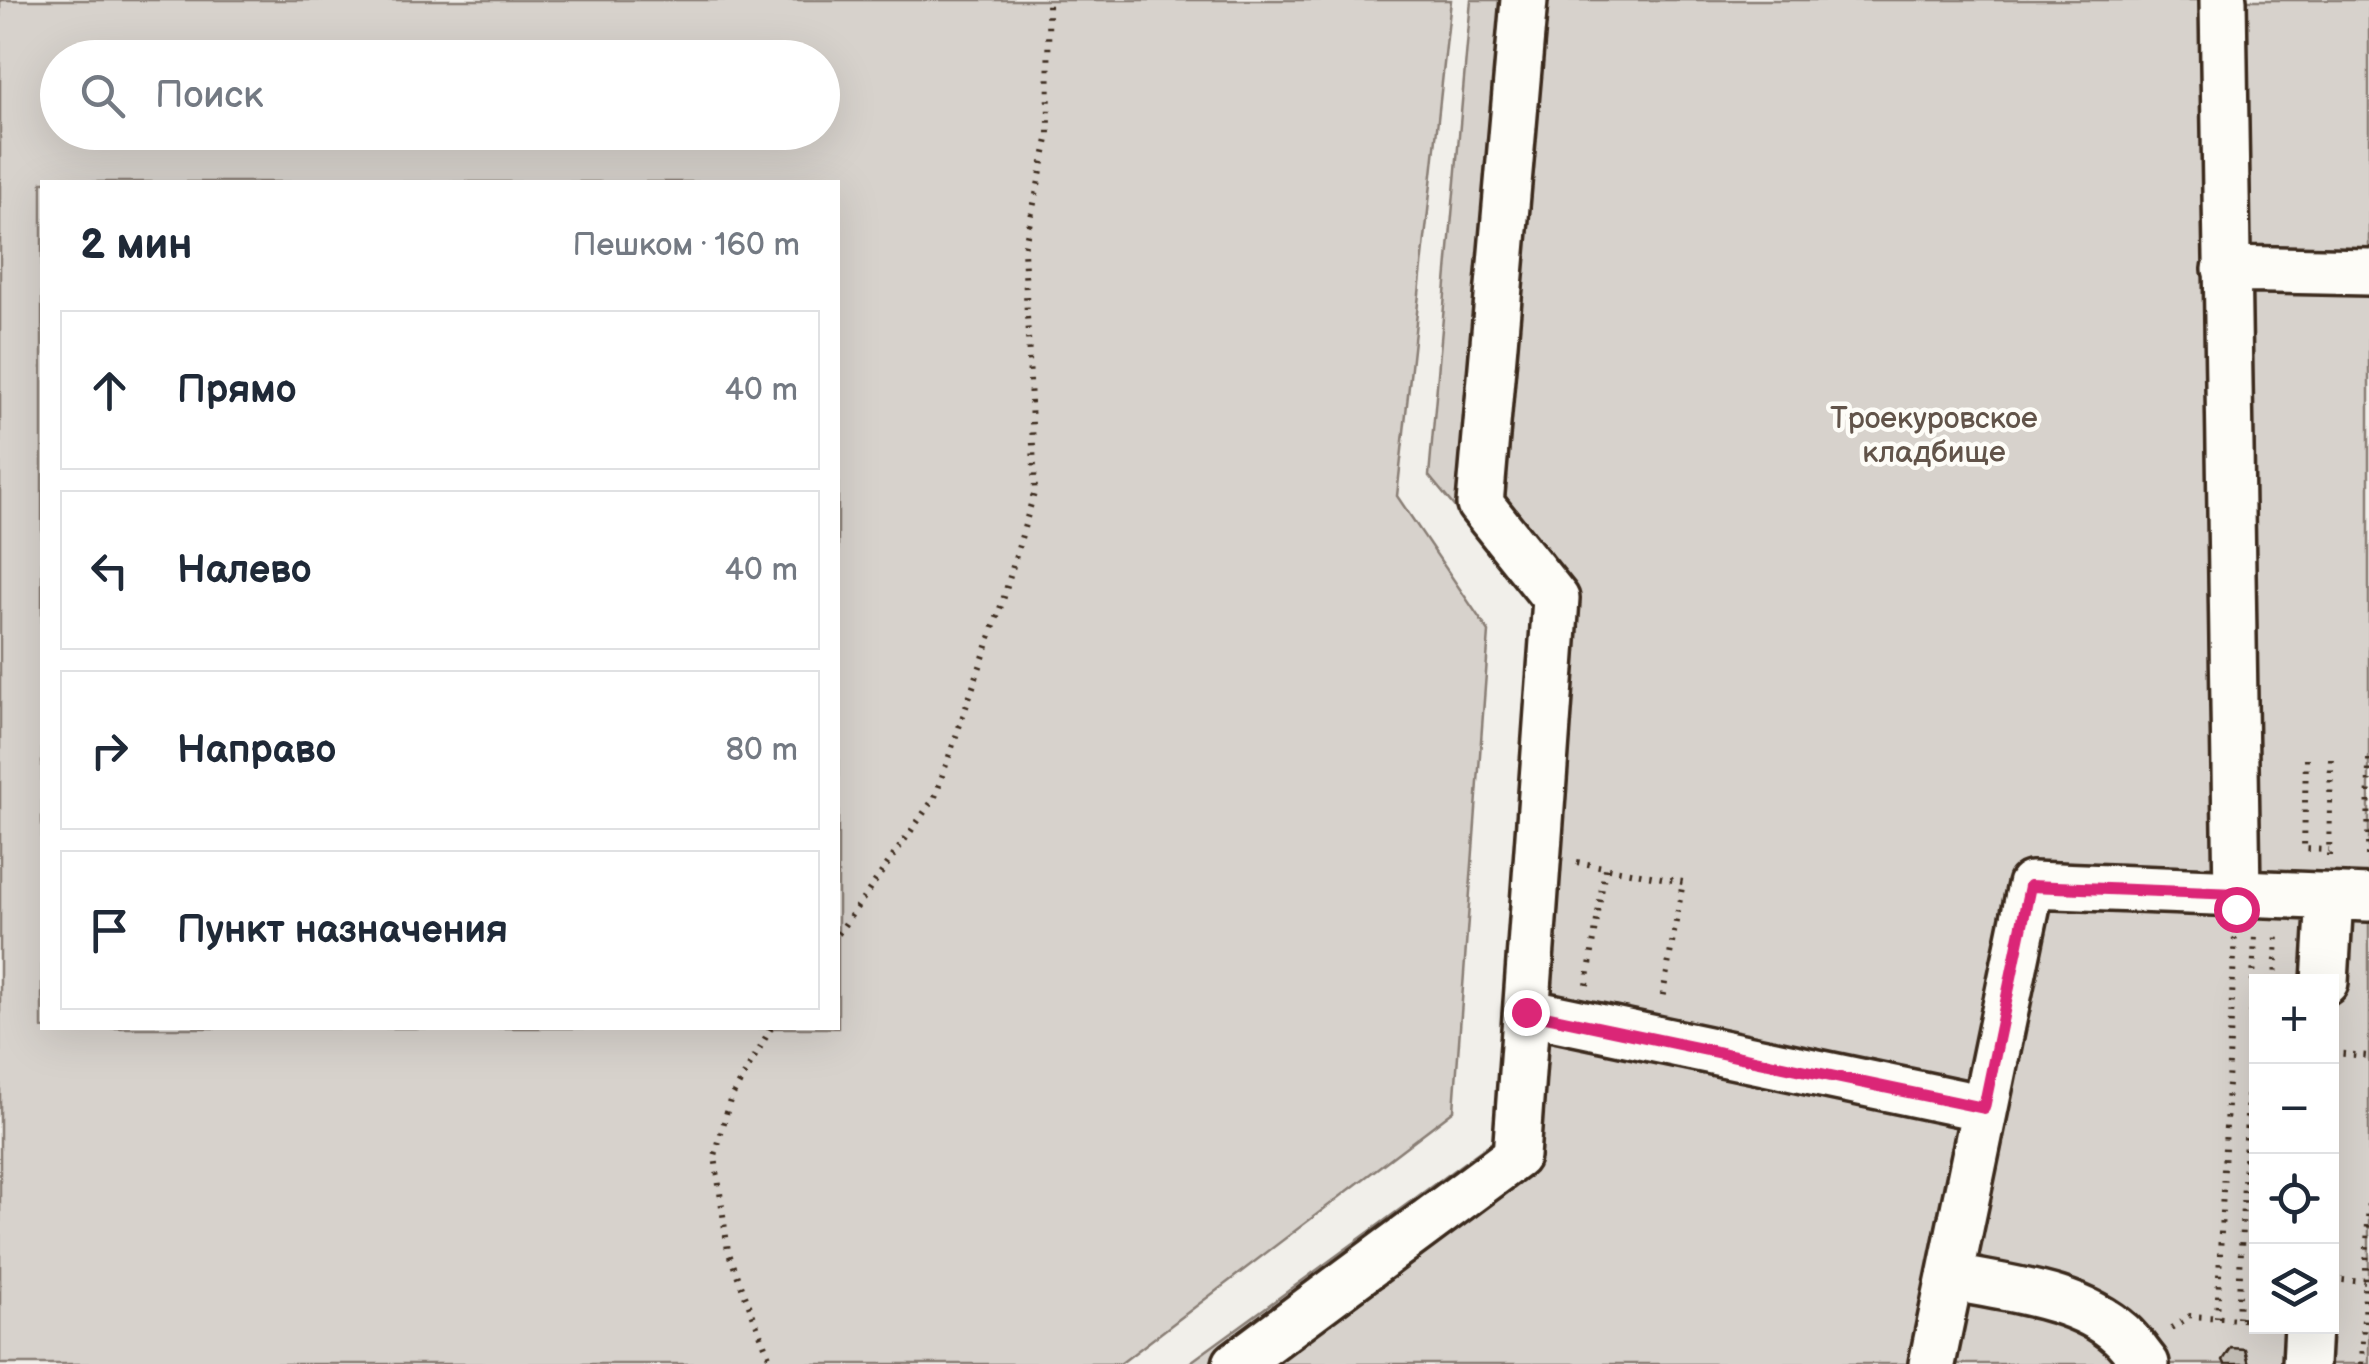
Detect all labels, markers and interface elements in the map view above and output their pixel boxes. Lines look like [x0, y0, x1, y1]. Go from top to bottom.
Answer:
search box [40, 40, 840, 150]
icon: search [75, 68, 130, 123]
text: Поиск [155, 73, 263, 118]
text: 2 мин [80, 220, 192, 271]
text: Пешком · 160 m [573, 226, 800, 265]
icon: ahead [82, 363, 137, 418]
text: Прямо [177, 368, 296, 413]
text: 40 m [725, 371, 798, 410]
park label: Троекуровское кладбище [1830, 401, 2038, 471]
icon: left [82, 543, 137, 598]
text: Налево [177, 548, 312, 593]
text: 40 m [725, 551, 798, 590]
icon: right [82, 723, 137, 778]
text: Направо [177, 728, 336, 773]
text: 80 m [725, 731, 798, 770]
route start [2214, 887, 2260, 933]
icon: arrive [82, 903, 137, 958]
text: Пункт назначения [177, 908, 508, 953]
map controls [2249, 974, 2339, 1334]
button: + [2249, 974, 2339, 1064]
route end [1504, 990, 1550, 1036]
button: − [2249, 1064, 2339, 1154]
button: locate [2249, 1154, 2339, 1244]
button: layers [2249, 1244, 2339, 1334]

